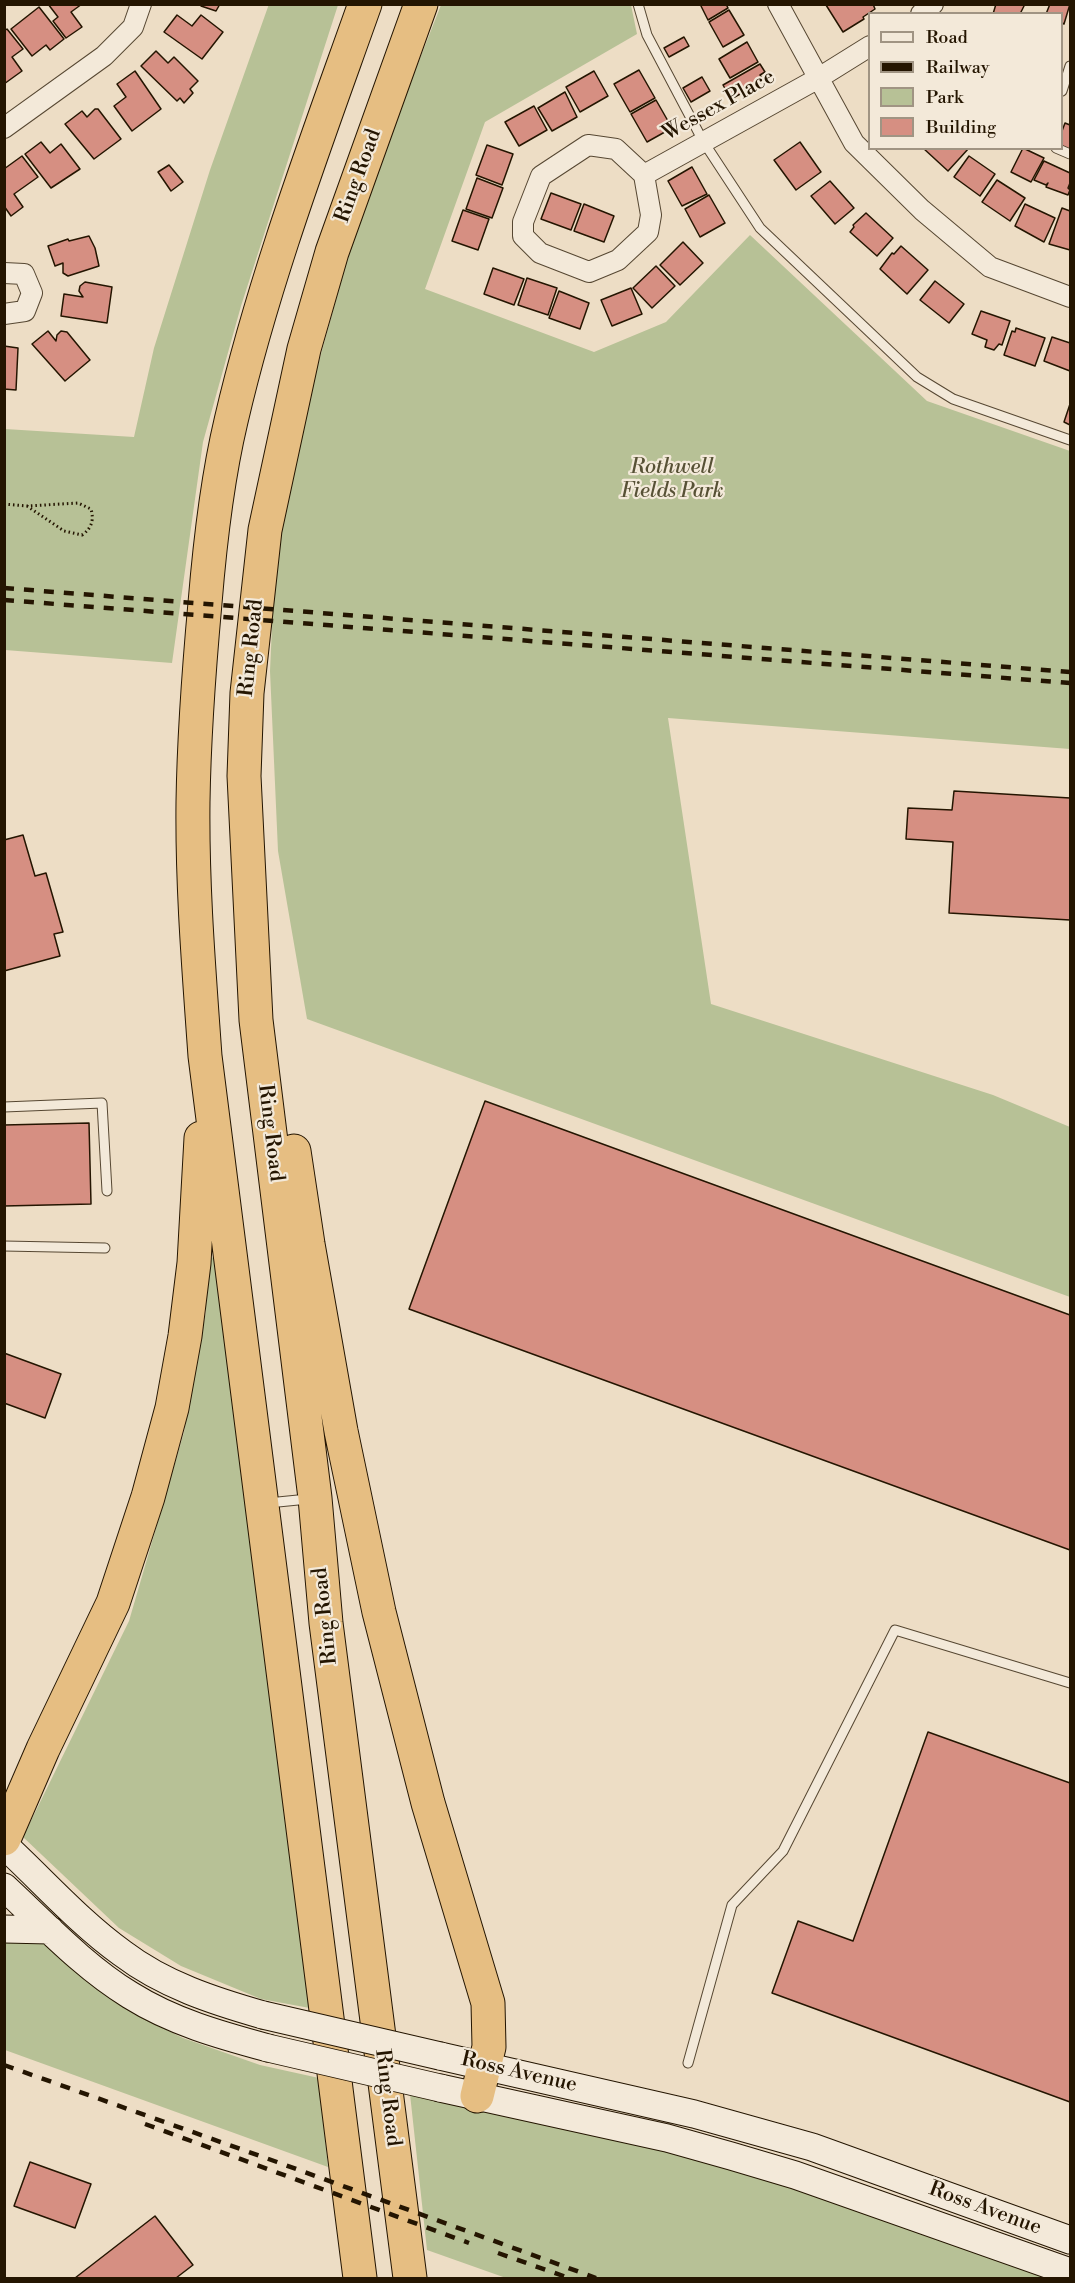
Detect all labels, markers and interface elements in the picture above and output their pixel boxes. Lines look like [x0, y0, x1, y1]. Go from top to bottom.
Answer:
legend [868, 12, 1063, 150]
text: Road [926, 26, 968, 49]
text: Railway [926, 56, 989, 79]
street label: Wessex Place [658, 65, 780, 147]
text: Park [926, 86, 963, 109]
text: Building [926, 116, 996, 139]
street label: Ring Road [330, 126, 388, 226]
park label: Rothwell Fields Park [620, 455, 724, 505]
street label: Ring Road [234, 598, 270, 698]
street label: Ring Road [252, 1083, 288, 1183]
street label: Ring Road [308, 1566, 344, 1666]
street label: Ross Avenue [459, 2047, 579, 2099]
street label: Ring Road [369, 2048, 405, 2148]
street label: Ross Avenue [925, 2177, 1045, 2241]

